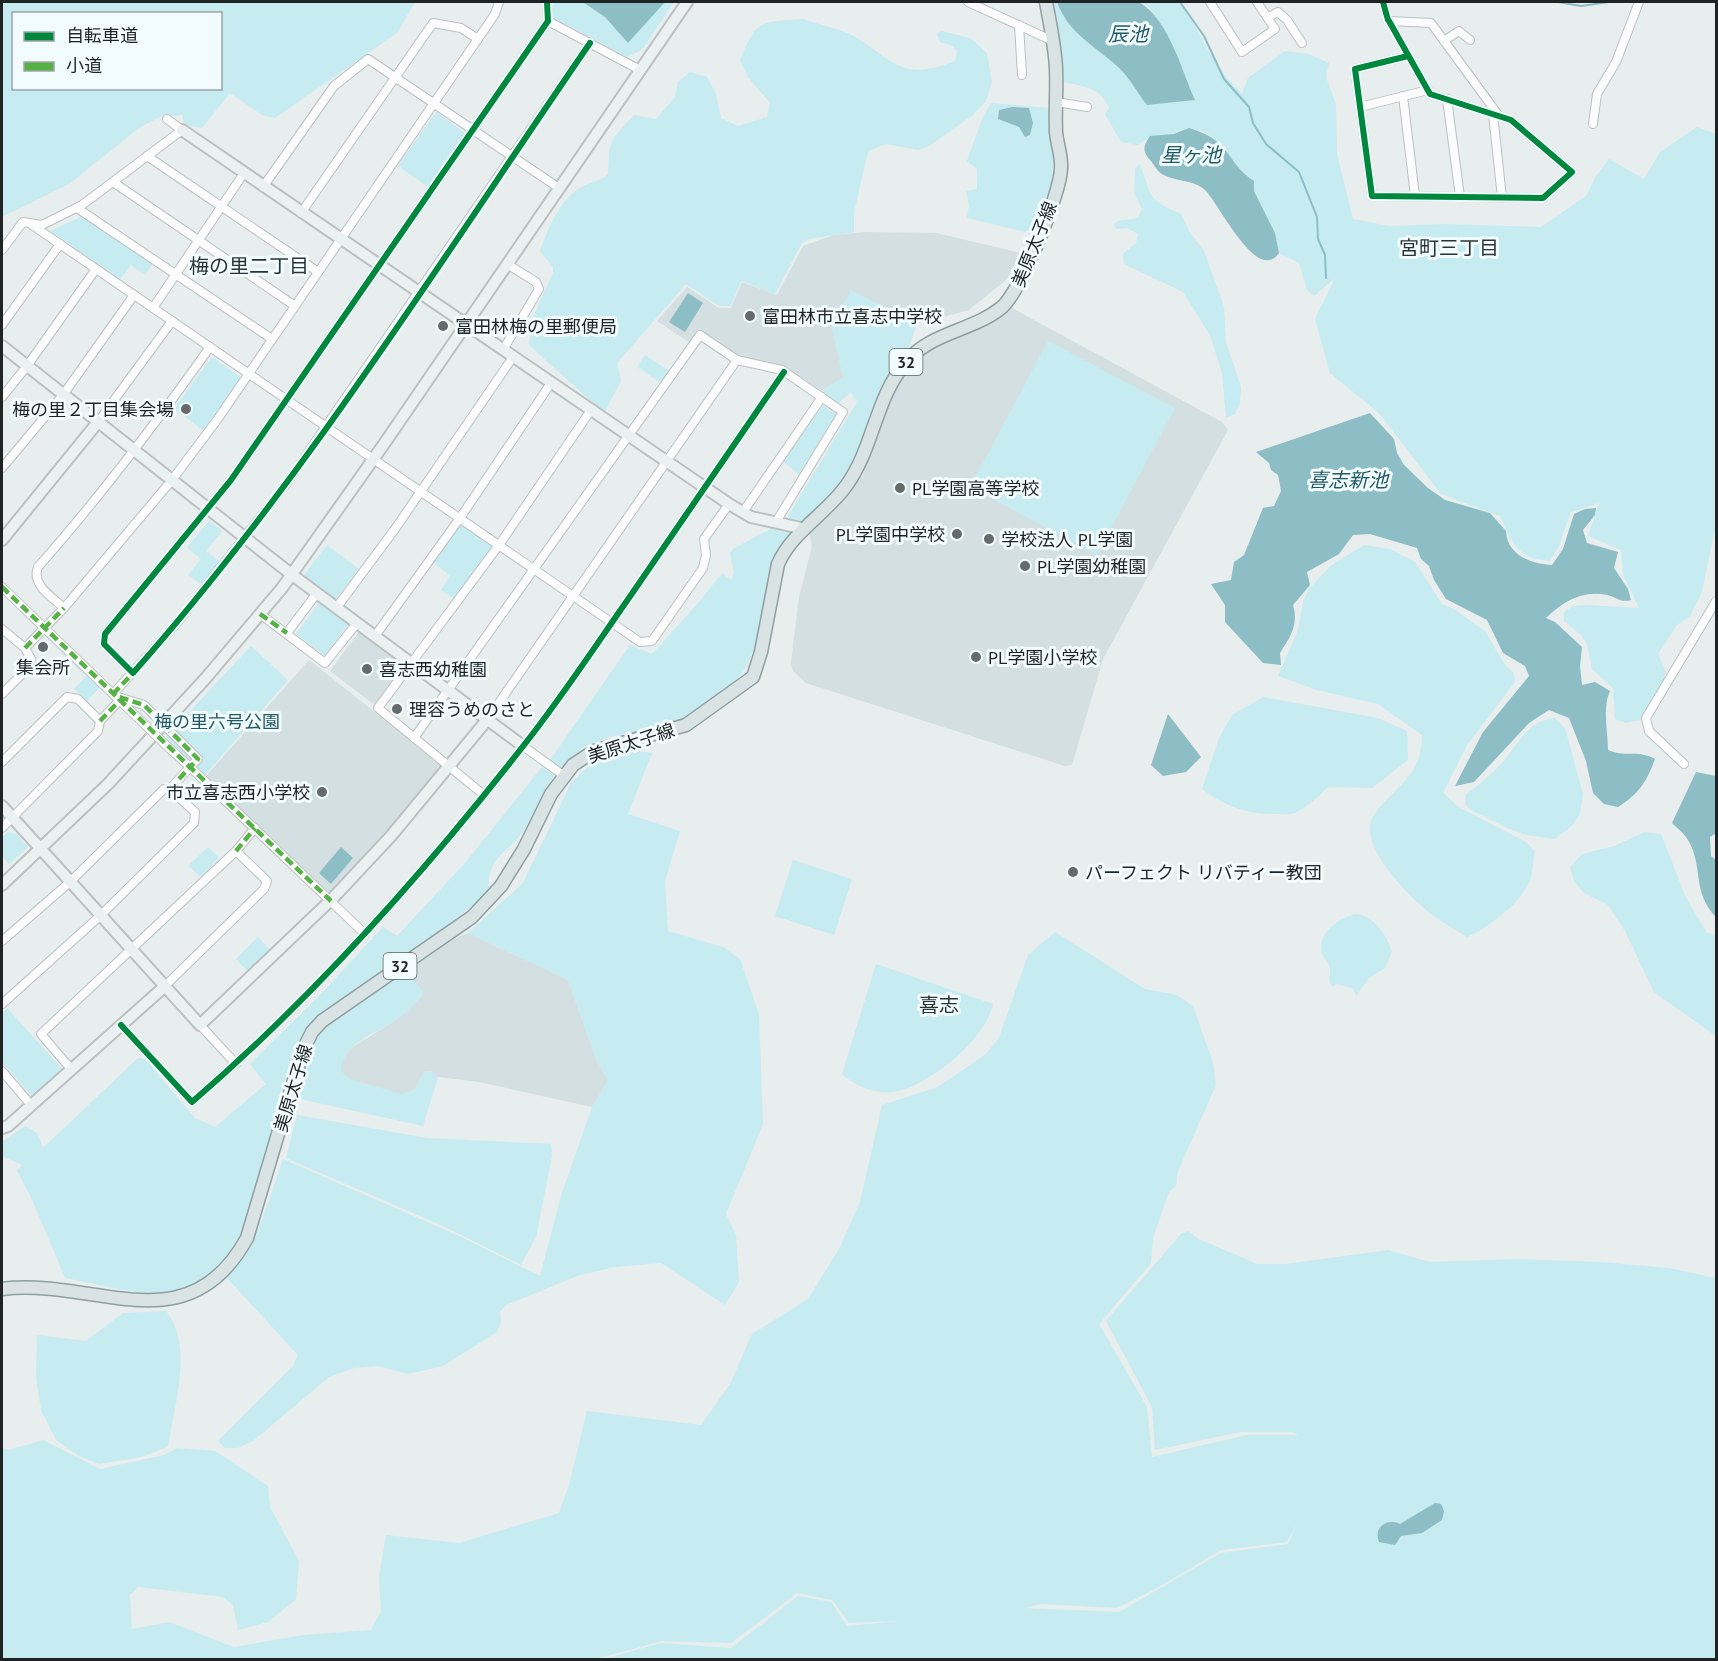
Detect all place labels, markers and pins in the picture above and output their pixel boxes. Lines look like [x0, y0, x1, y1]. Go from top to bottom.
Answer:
place label: 富田林市立喜志中学校 [762, 305, 942, 328]
marker: 富田林市立喜志中学校 [743, 309, 757, 323]
place label: 富田林梅の里郵便局 [455, 315, 617, 338]
marker: 富田林梅の里郵便局 [436, 319, 450, 333]
place label: 梅の里２丁目集会場 [12, 398, 174, 421]
marker: 梅の里２丁目集会場 [179, 402, 193, 416]
place label: PL学園高等学校 [912, 477, 1039, 500]
marker: PL学園高等学校 [893, 481, 907, 495]
place label: PL学園中学校 [836, 523, 945, 546]
marker: PL学園中学校 [950, 527, 964, 541]
place label: 学校法人 PL学園 [1001, 528, 1133, 551]
marker: 学校法人 PL学園 [982, 532, 996, 546]
place label: PL学園幼稚園 [1037, 555, 1146, 578]
marker: PL学園幼稚園 [1018, 559, 1032, 573]
marker: 集会所 [36, 640, 50, 654]
place label: PL学園小学校 [988, 646, 1097, 669]
marker: PL学園小学校 [969, 650, 983, 664]
place label: 集会所 [16, 656, 70, 679]
place label: 喜志西幼稚園 [379, 658, 487, 681]
marker: 喜志西幼稚園 [360, 662, 374, 676]
place label: 理容うめのさと [409, 698, 535, 721]
marker: 理容うめのさと [390, 702, 404, 716]
place label: 市立喜志西小学校 [166, 781, 310, 804]
marker: 市立喜志西小学校 [315, 785, 329, 799]
place label: パーフェクト リバティー教団 [1085, 861, 1322, 884]
marker: パーフェクト リバティー教団 [1066, 865, 1080, 879]

